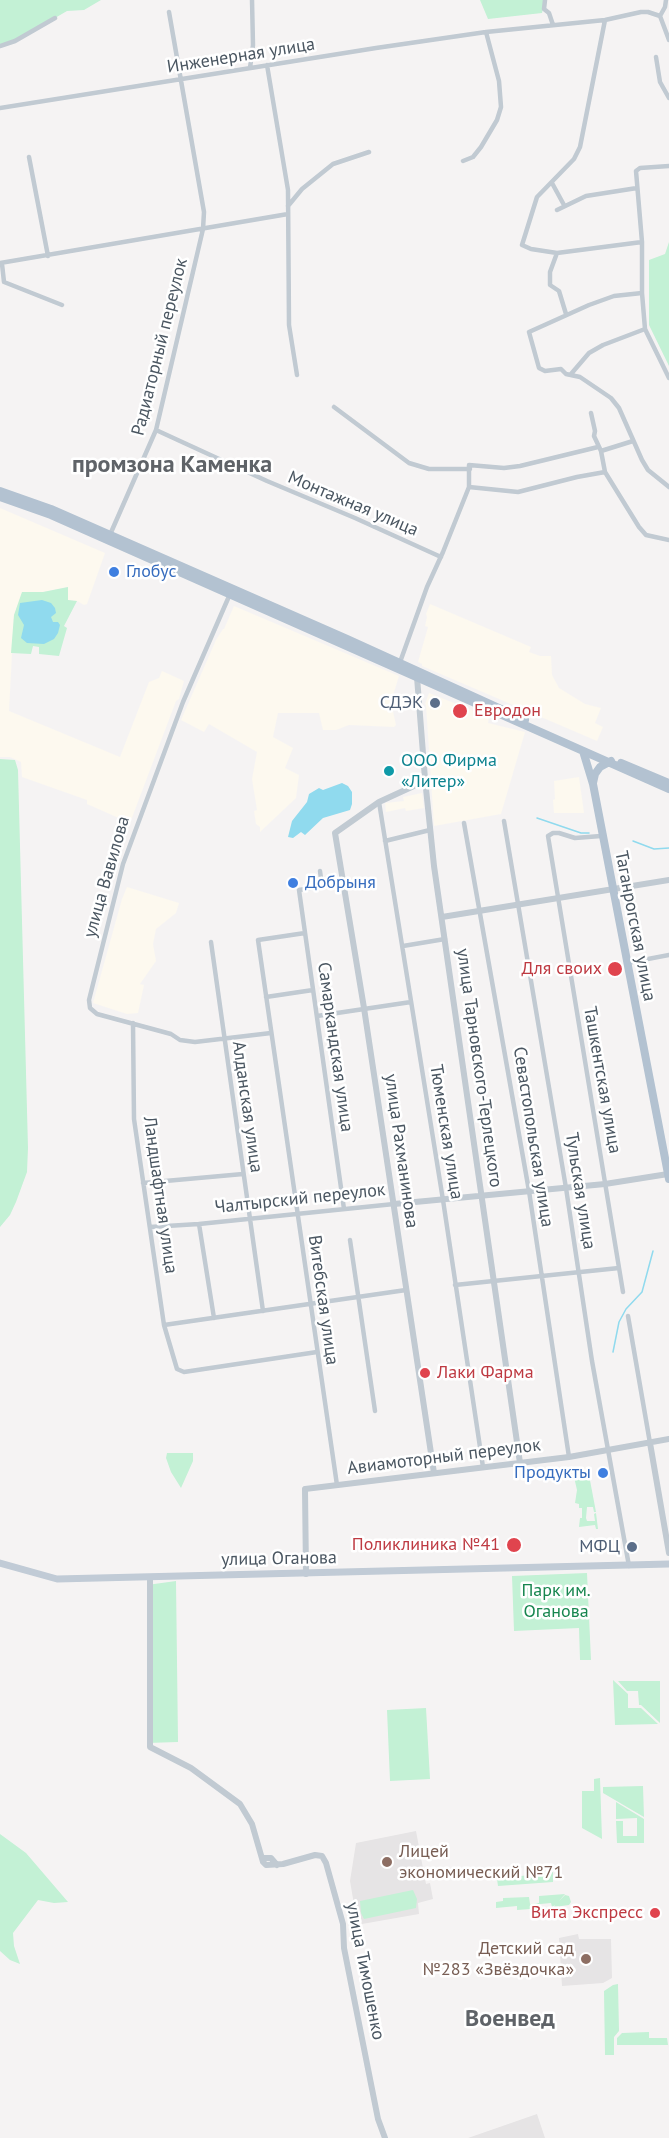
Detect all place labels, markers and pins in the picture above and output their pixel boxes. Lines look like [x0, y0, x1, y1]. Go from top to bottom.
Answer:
place label: Глобус [126, 561, 177, 583]
marker: Глобус [107, 565, 121, 579]
place label: СДЭК [380, 692, 423, 714]
marker: СДЭК [428, 696, 442, 710]
place label: Евродон [474, 700, 541, 722]
marker: Евродон [451, 702, 469, 720]
place label: ООО Фирма «Литер» [401, 750, 497, 792]
marker: ООО Фирма «Литер» [382, 764, 396, 778]
place label: Добрыня [305, 872, 376, 894]
marker: Добрыня [286, 876, 300, 890]
place label: Для своих [521, 958, 602, 980]
marker: Для своих [606, 960, 624, 978]
place label: Лаки Фарма [437, 1362, 534, 1384]
marker: Лаки Фарма [418, 1366, 432, 1380]
place label: Продукты [514, 1462, 591, 1484]
marker: Продукты [596, 1466, 610, 1480]
place label: Поликлиника №41 [352, 1534, 500, 1556]
marker: Поликлиника №41 [505, 1536, 523, 1554]
place label: МФЦ [579, 1536, 620, 1558]
marker: МФЦ [625, 1540, 639, 1554]
place label: Лицей экономический №71 [399, 1841, 563, 1884]
marker: Лицей экономический №71 [380, 1855, 394, 1869]
place label: Вита Экспресс [531, 1902, 643, 1924]
marker: Вита Экспресс [648, 1906, 662, 1920]
place label: Детский сад №283 «Звёздочка» [423, 1938, 574, 1980]
marker: Детский сад №283 «Звёздочка» [579, 1952, 593, 1966]

